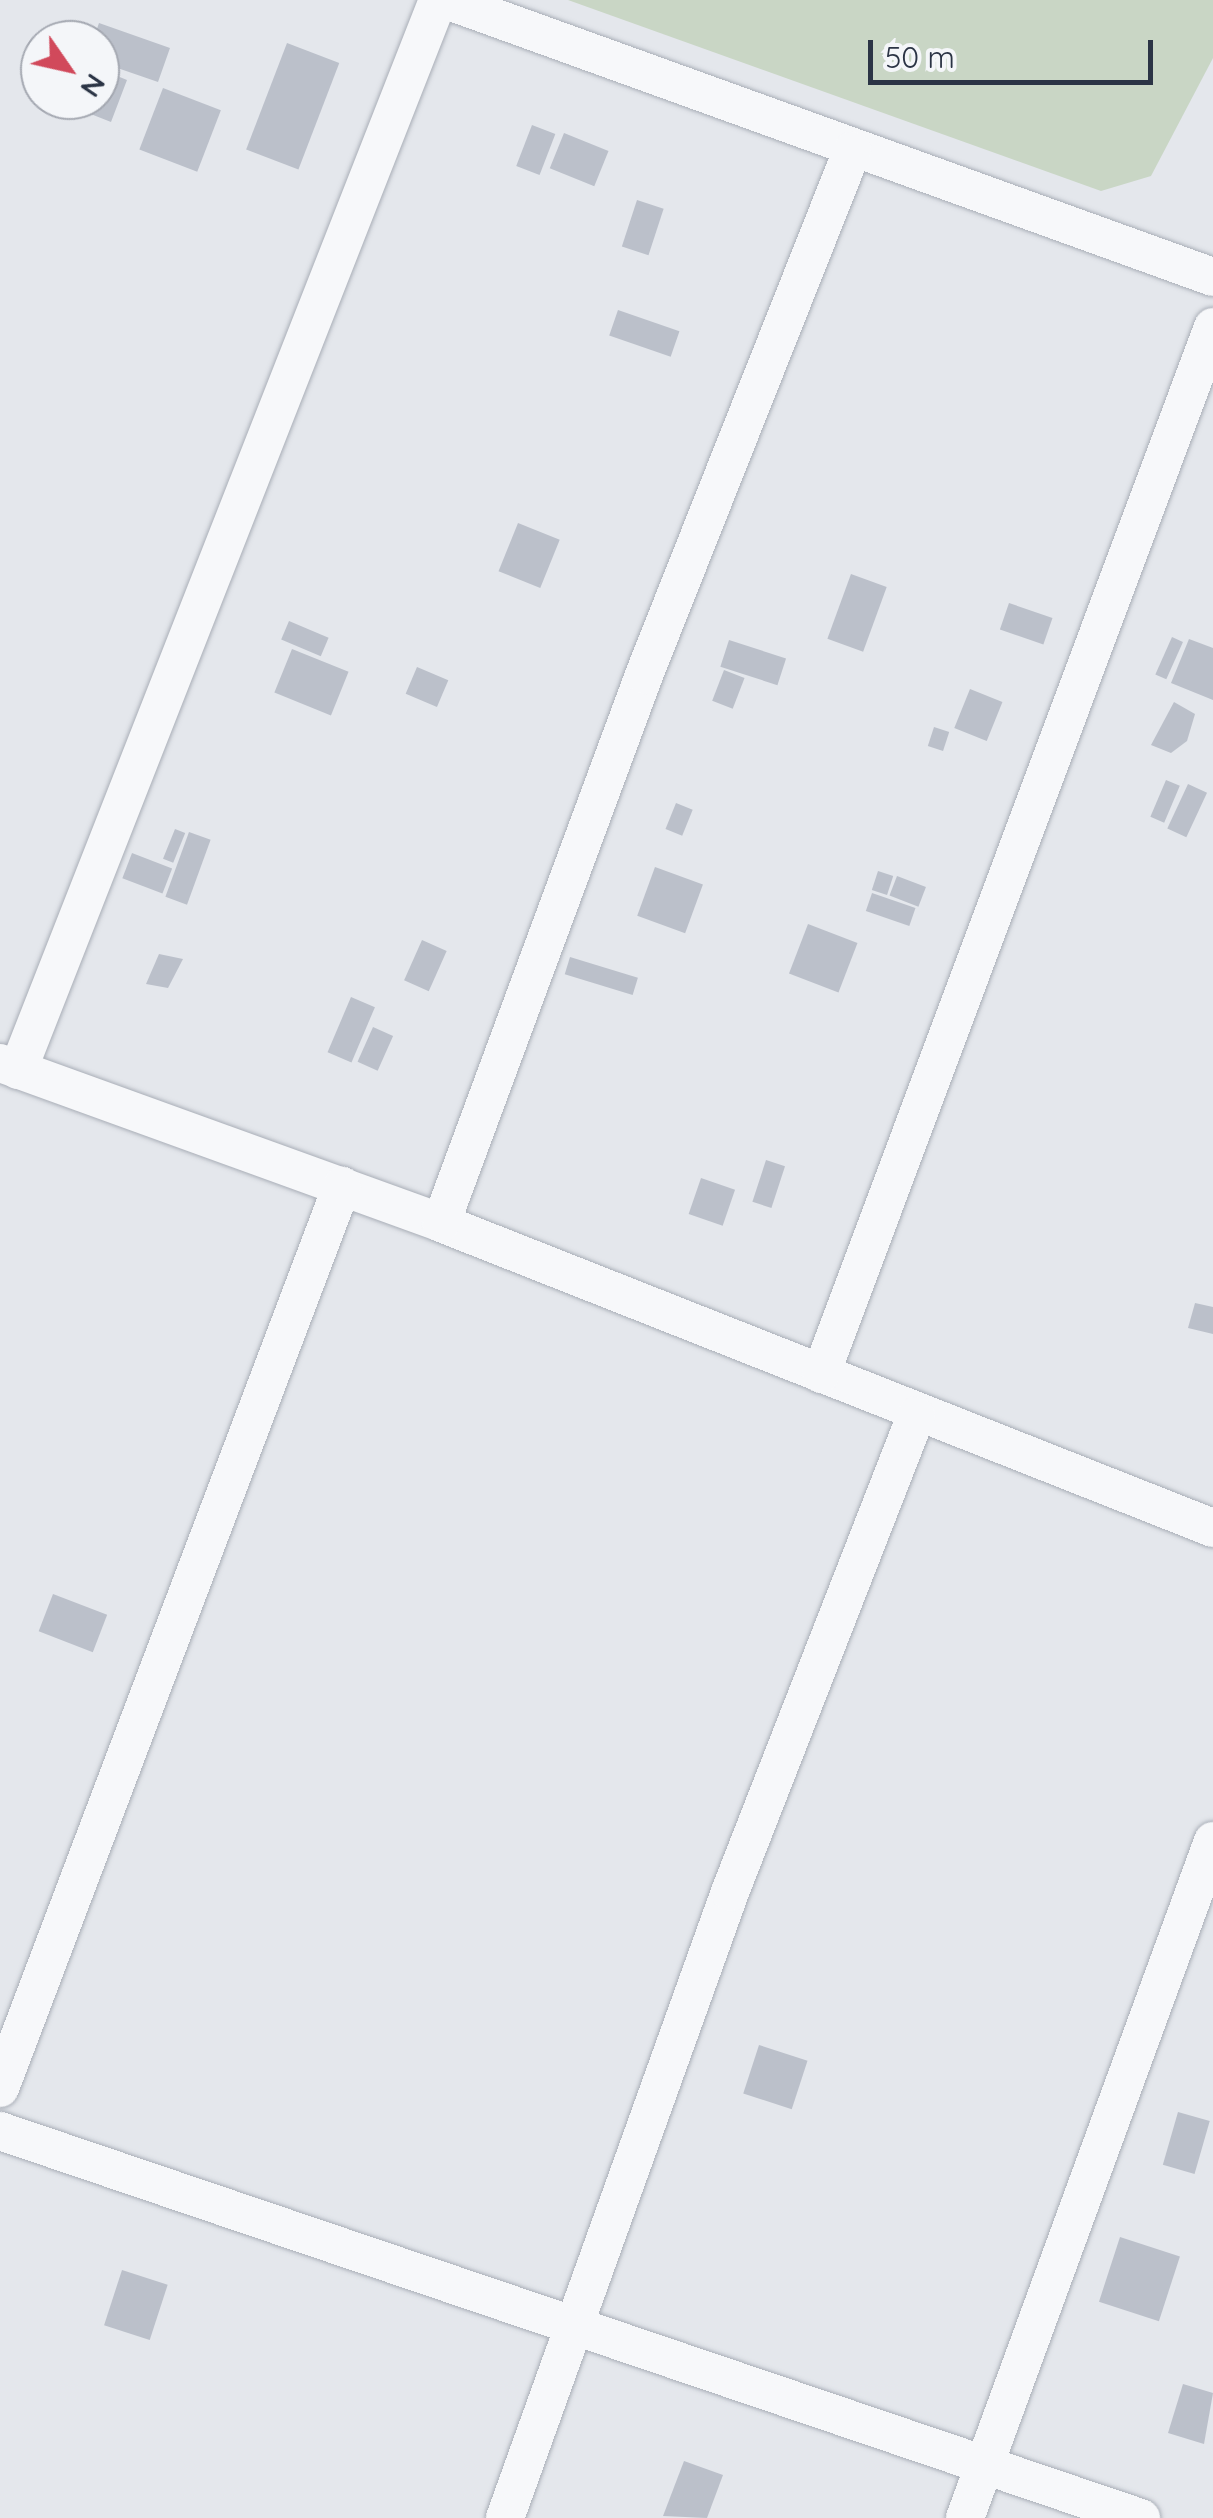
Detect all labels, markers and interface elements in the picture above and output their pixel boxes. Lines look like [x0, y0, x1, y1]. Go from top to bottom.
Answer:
north arrow [20, 20, 120, 120]
scale bar [873, 20, 1158, 82]
text: 50 m [885, 38, 955, 76]
text: N [73, 68, 114, 104]

